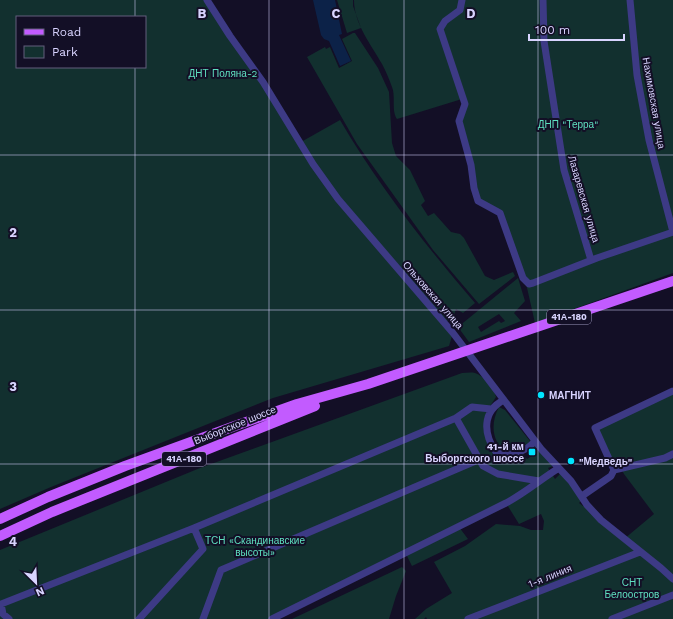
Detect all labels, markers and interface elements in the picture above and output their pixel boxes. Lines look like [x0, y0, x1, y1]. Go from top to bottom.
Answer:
text: B [198, 6, 207, 21]
text: C [332, 6, 341, 21]
text: D [466, 6, 476, 21]
legend [16, 16, 146, 68]
scale bar [529, 16, 624, 42]
text: 100 m [535, 23, 570, 37]
text: Road [52, 25, 81, 39]
text: Park [52, 45, 78, 59]
street label: Нахимовская улица [641, 57, 668, 150]
park label: ДНТ Поляна-2 [189, 68, 258, 79]
park label: ДНП "Терра" [538, 119, 598, 130]
street label: Лазаревская улица [566, 154, 602, 244]
text: 2 [9, 225, 17, 240]
street label: Ольховская улица [401, 259, 466, 331]
road number: 41А-180 [547, 310, 591, 324]
text: 3 [9, 379, 17, 394]
marker: МАГНИТ [536, 390, 546, 400]
place label: МАГНИТ [549, 390, 591, 401]
street label: Выборгское шоссе [192, 403, 278, 446]
place label: 41-й км Выборгского шоссе [425, 441, 524, 464]
marker: 41-й км Выборгского шоссе [527, 447, 537, 457]
road number: 41А-180 [162, 452, 206, 466]
marker: "Медведь" [566, 456, 576, 466]
place label: "Медведь" [579, 456, 633, 467]
text: 4 [9, 534, 18, 549]
park label: ТСН «Скандинавские высоты» [205, 535, 305, 558]
street label: 1-я линия [527, 562, 573, 590]
north arrow [16, 563, 56, 603]
park label: СНТ Белоостров [605, 577, 659, 600]
text: N [33, 584, 46, 599]

